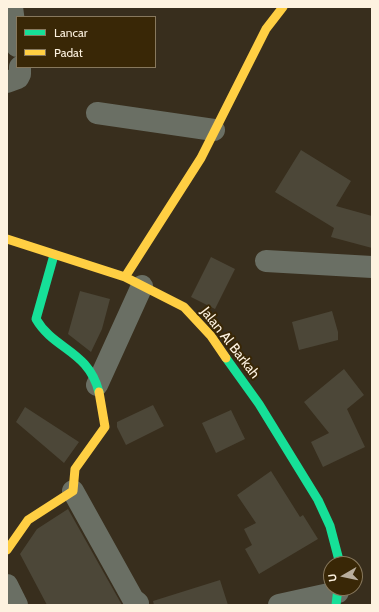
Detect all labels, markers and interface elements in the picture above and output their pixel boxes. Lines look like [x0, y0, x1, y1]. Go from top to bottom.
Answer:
legend [16, 16, 156, 68]
text: Lancar [54, 25, 87, 40]
text: Padat [54, 45, 83, 60]
street label: Jalan Al Barkah [197, 304, 263, 382]
north arrow [323, 556, 363, 596]
text: U [325, 573, 340, 583]

